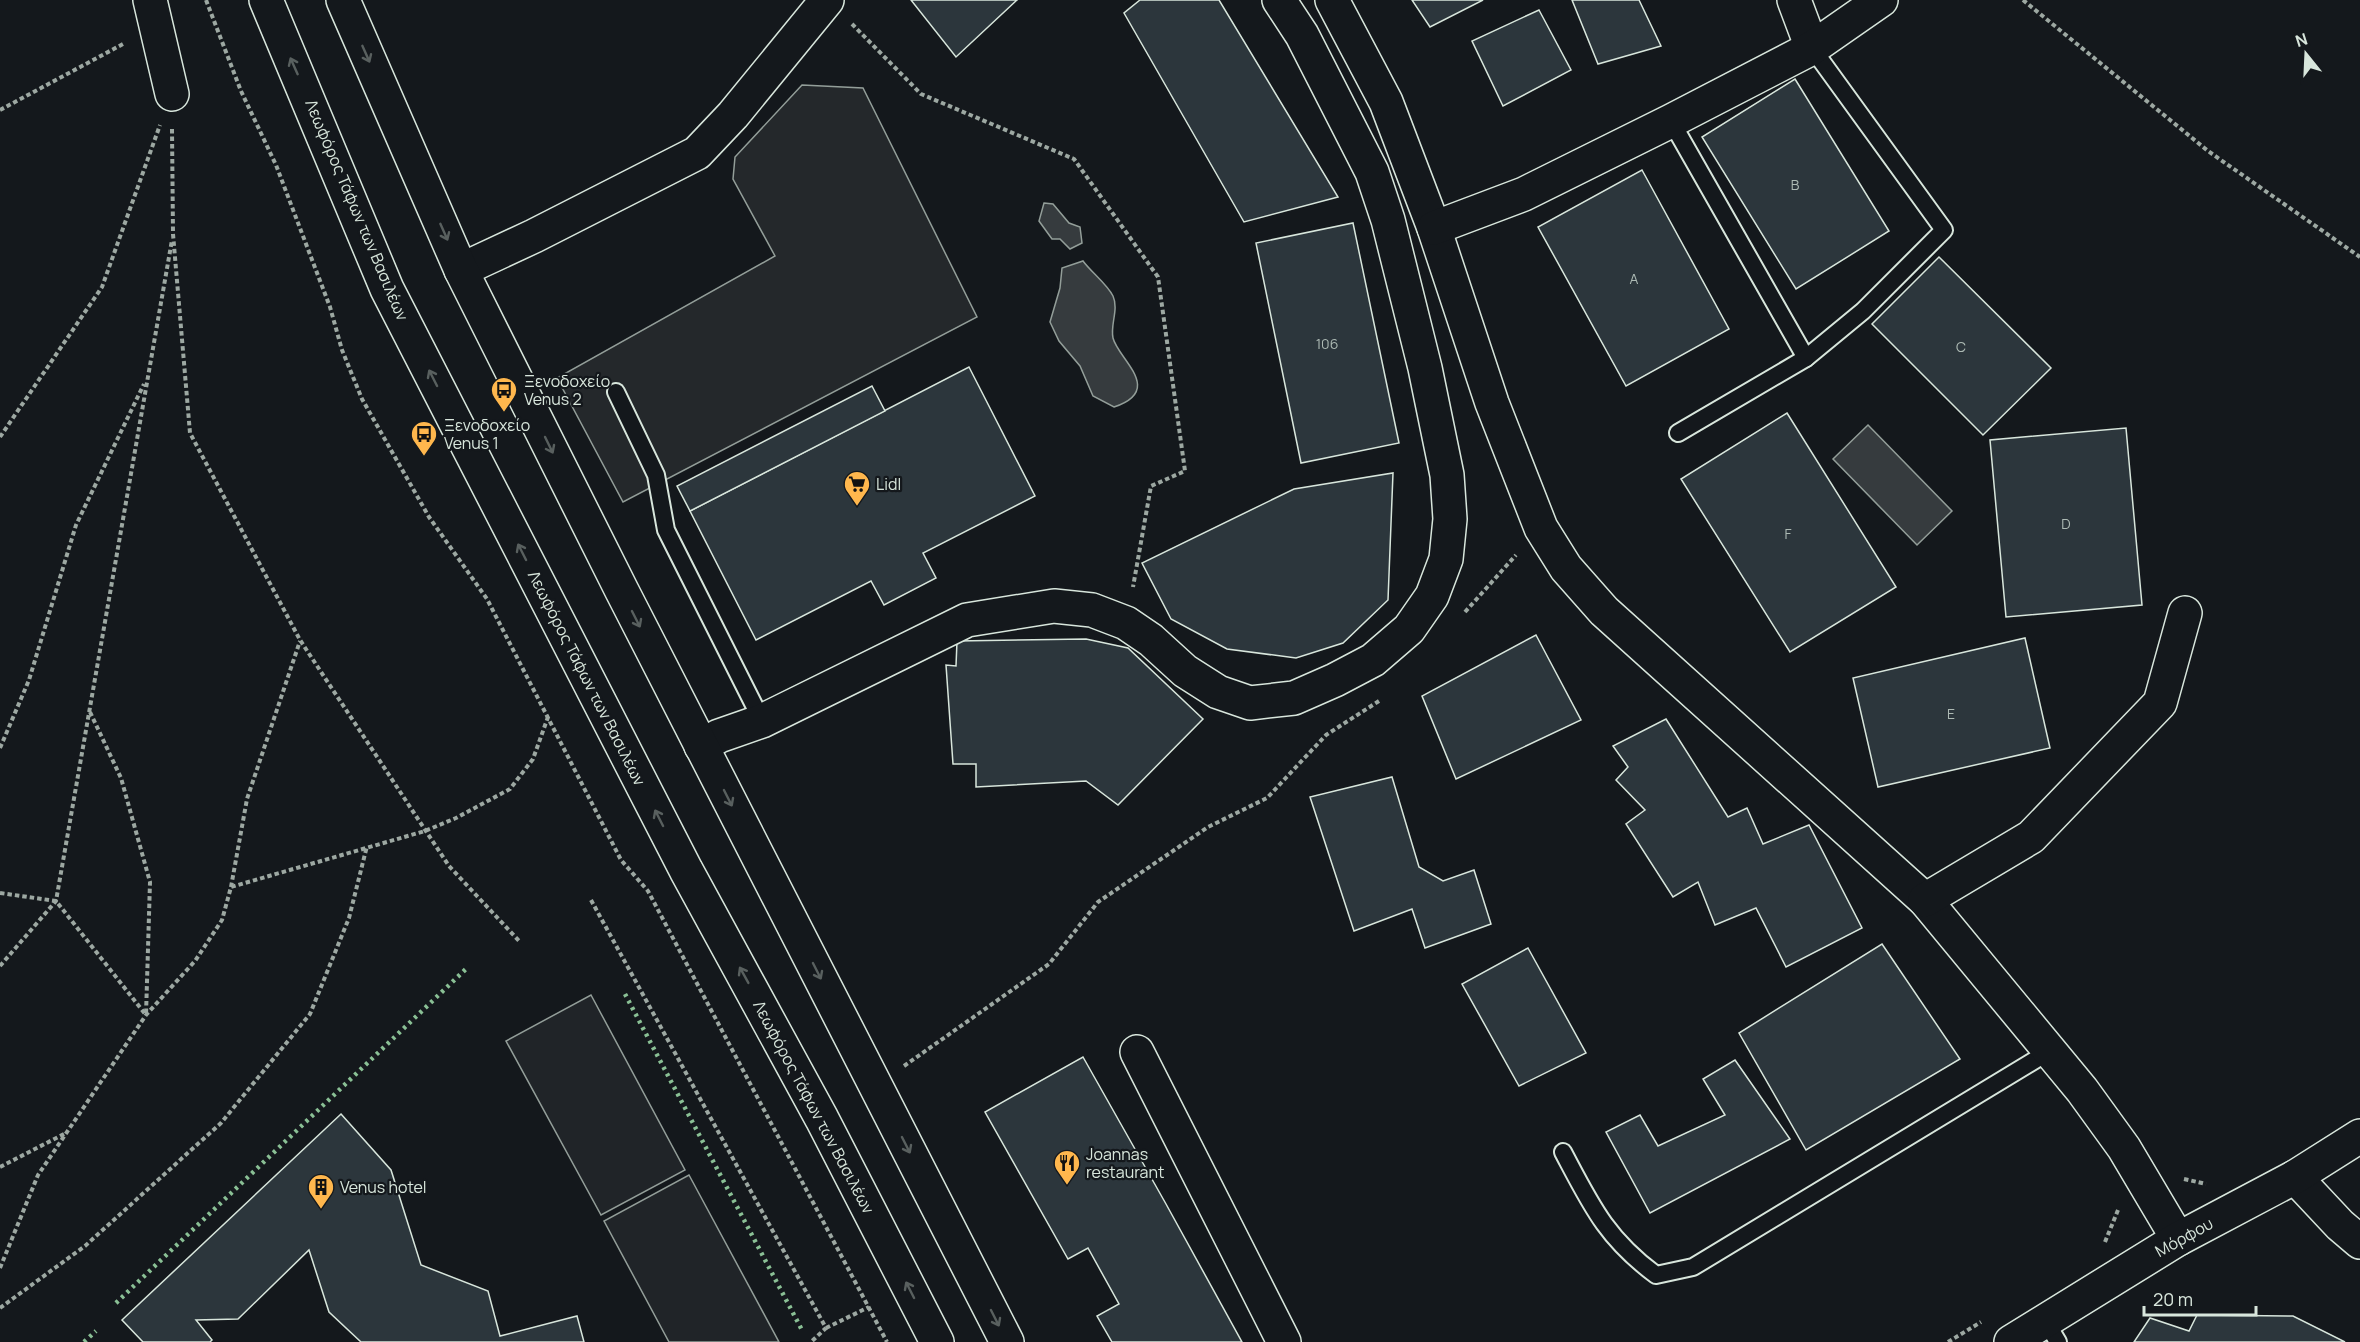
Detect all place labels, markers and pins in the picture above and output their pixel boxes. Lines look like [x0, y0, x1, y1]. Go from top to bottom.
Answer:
place label: Ξενοδοχείο Venus 2 [524, 370, 610, 410]
bus stop icon: Ξενοδοχείο Venus 2 [489, 375, 519, 413]
place label: Ξενοδοχείο Venus 1 [444, 414, 530, 454]
bus stop icon: Ξενοδοχείο Venus 1 [409, 419, 439, 457]
supermarket icon: Lidl [842, 469, 872, 507]
place label: Lidl [876, 473, 901, 495]
place label: Joannas restaurant [1086, 1143, 1164, 1183]
restaurant icon: Joannas restaurant [1052, 1148, 1082, 1186]
building icon: Venus hotel [306, 1172, 336, 1210]
place label: Venus hotel [340, 1176, 427, 1198]

